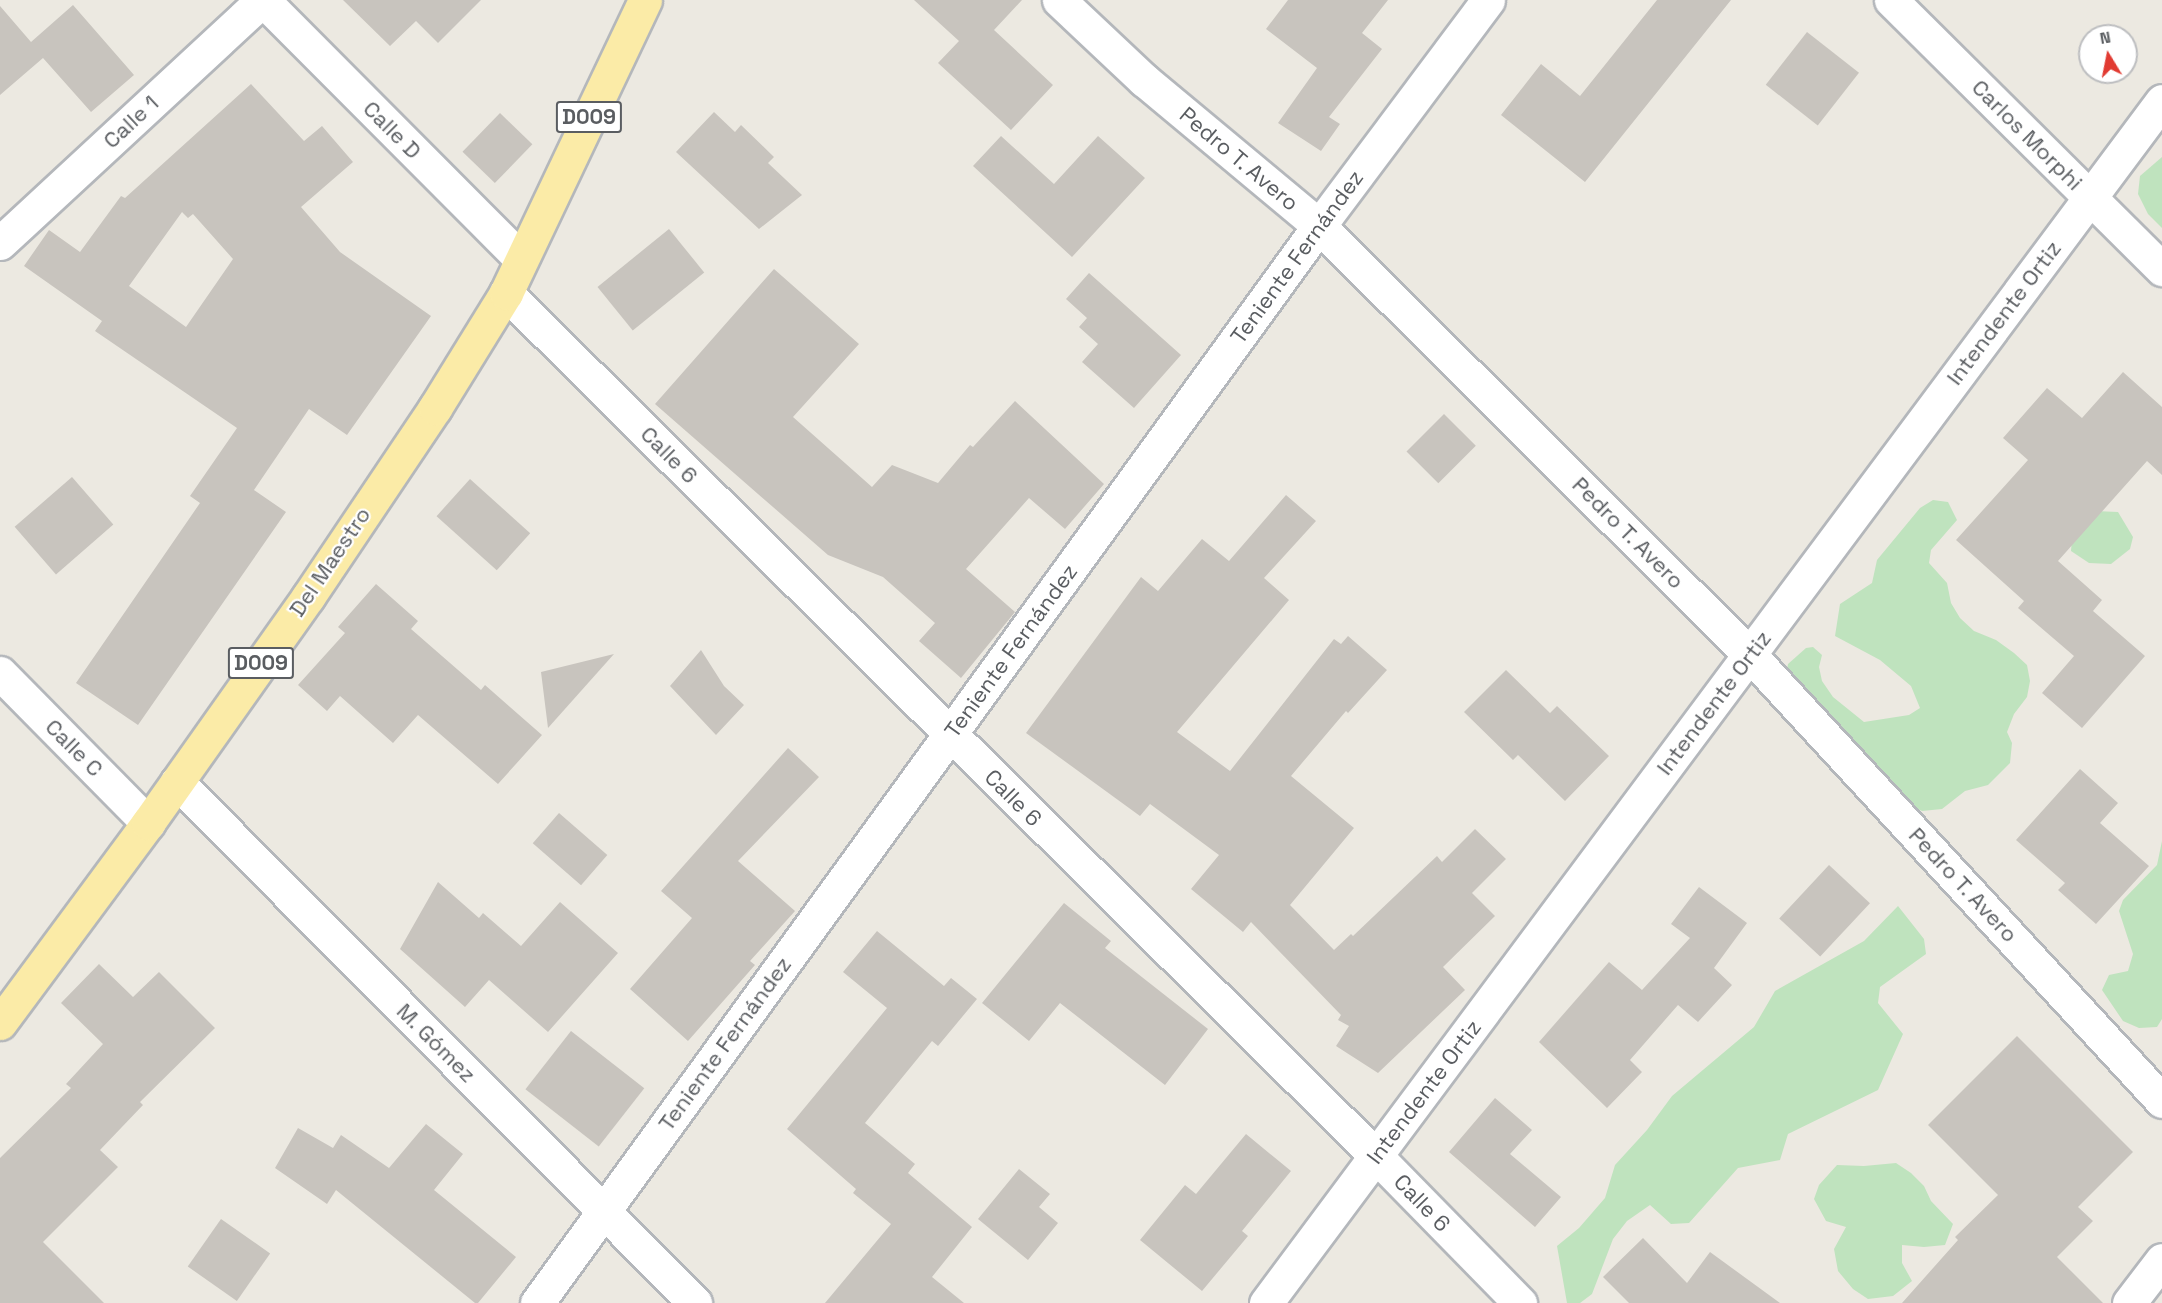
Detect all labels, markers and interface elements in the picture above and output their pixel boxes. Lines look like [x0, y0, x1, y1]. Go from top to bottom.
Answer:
north arrow [2078, 24, 2138, 84]
text: N [2098, 26, 2112, 49]
street label: Carlos Morphi [1966, 74, 2088, 196]
street label: Calle 1 [98, 90, 164, 154]
street label: Calle D [358, 96, 426, 164]
road number: D009 [554, 99, 624, 135]
street label: Pedro T. Avero [1174, 101, 1304, 217]
street label: Teniente Fernández [1225, 165, 1369, 349]
street label: Intendente Ortiz [1941, 236, 2067, 390]
street label: Calle 6 [635, 421, 703, 489]
street label: Pedro T. Avero [1566, 471, 1690, 595]
street label: Del Maestro [284, 502, 376, 622]
street label: Teniente Fernández [939, 559, 1083, 743]
street label: Intendente Ortiz [1651, 626, 1777, 780]
road number: D009 [226, 645, 296, 681]
street label: Calle C [40, 714, 108, 782]
street label: Calle 6 [979, 764, 1047, 832]
street label: Pedro T. Avero [1903, 822, 2023, 948]
street label: Teniente Fernández [653, 952, 797, 1136]
street label: M. Gómez [391, 998, 481, 1088]
street label: Intendente Ortiz [1361, 1015, 1487, 1169]
street label: Calle 6 [1388, 1169, 1456, 1237]

